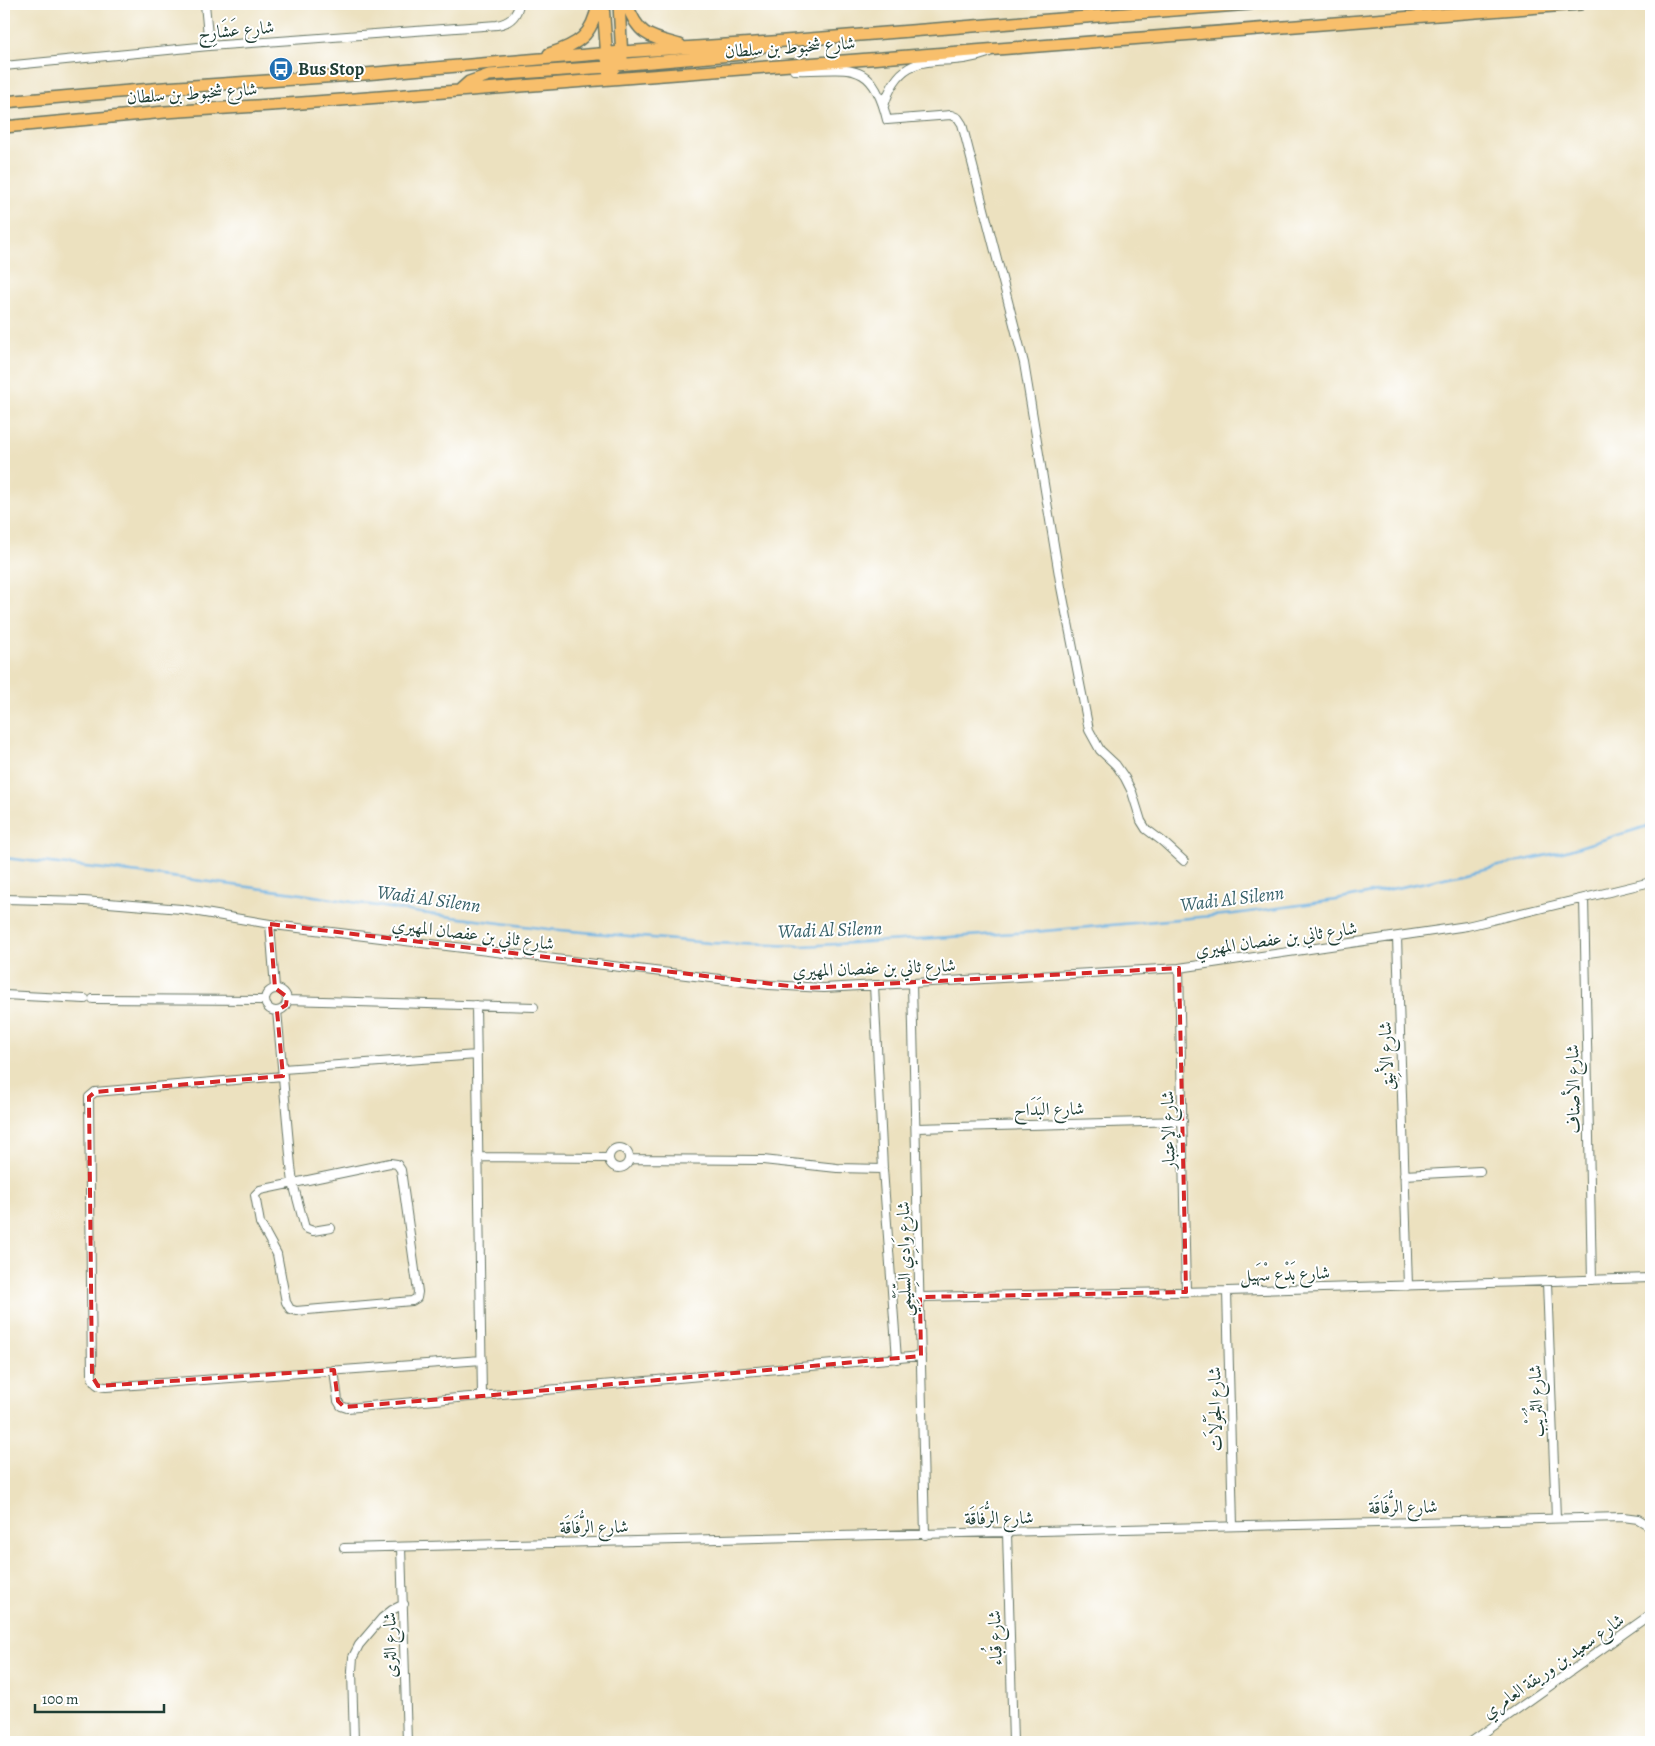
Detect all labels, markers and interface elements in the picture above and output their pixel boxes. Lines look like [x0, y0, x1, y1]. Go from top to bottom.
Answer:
street label: شارع عَشَارِج [197, 14, 276, 49]
street label: شارع شخبوط بن سلطان [724, 30, 856, 67]
bus stop icon: Bus Stop [268, 56, 294, 82]
place label: Bus Stop [298, 57, 365, 81]
street label: شارع شخبوط بن سلطان [126, 76, 258, 113]
water label: Wadi Al Silenn [375, 879, 482, 919]
water label: Wadi Al Silenn [1179, 880, 1285, 918]
street label: شارع ثاني بن عفصان المهيري [390, 912, 556, 959]
water label: Wadi Al Silenn [777, 915, 883, 945]
street label: شارع ثاني بن عفصان المهيري [1193, 916, 1359, 965]
street label: شارع ثاني بن عفصان المهيري [792, 953, 956, 986]
street label: شارع الأنِيق [1372, 1021, 1402, 1091]
street label: شارع الأصناف [1559, 1044, 1589, 1134]
street label: شارع الإعتبار [1155, 1090, 1184, 1172]
street label: شارع البَدَاح [1014, 1095, 1085, 1126]
street label: شارع وَادِي السِّلَيْمِي [889, 1201, 922, 1317]
street label: شارع بَدْع سْهَيل [1239, 1258, 1331, 1291]
street label: شارع الثُرَيْب [1520, 1364, 1552, 1438]
street label: شارع الجَوْلاَت [1200, 1366, 1231, 1451]
street label: شارع الرُّفَاقَة [1368, 1489, 1438, 1523]
street label: شارع الرُّفَاقَة [964, 1500, 1034, 1534]
street label: شارع الرُّفَاقَة [559, 1509, 629, 1543]
street label: شارع سعيد بن وريقة العامري [1477, 1608, 1631, 1727]
street label: شارع قُباء [979, 1610, 1011, 1666]
street label: شارع الثرى [377, 1612, 406, 1678]
scale bar [35, 1681, 164, 1713]
text: 100 m [42, 1689, 79, 1709]

